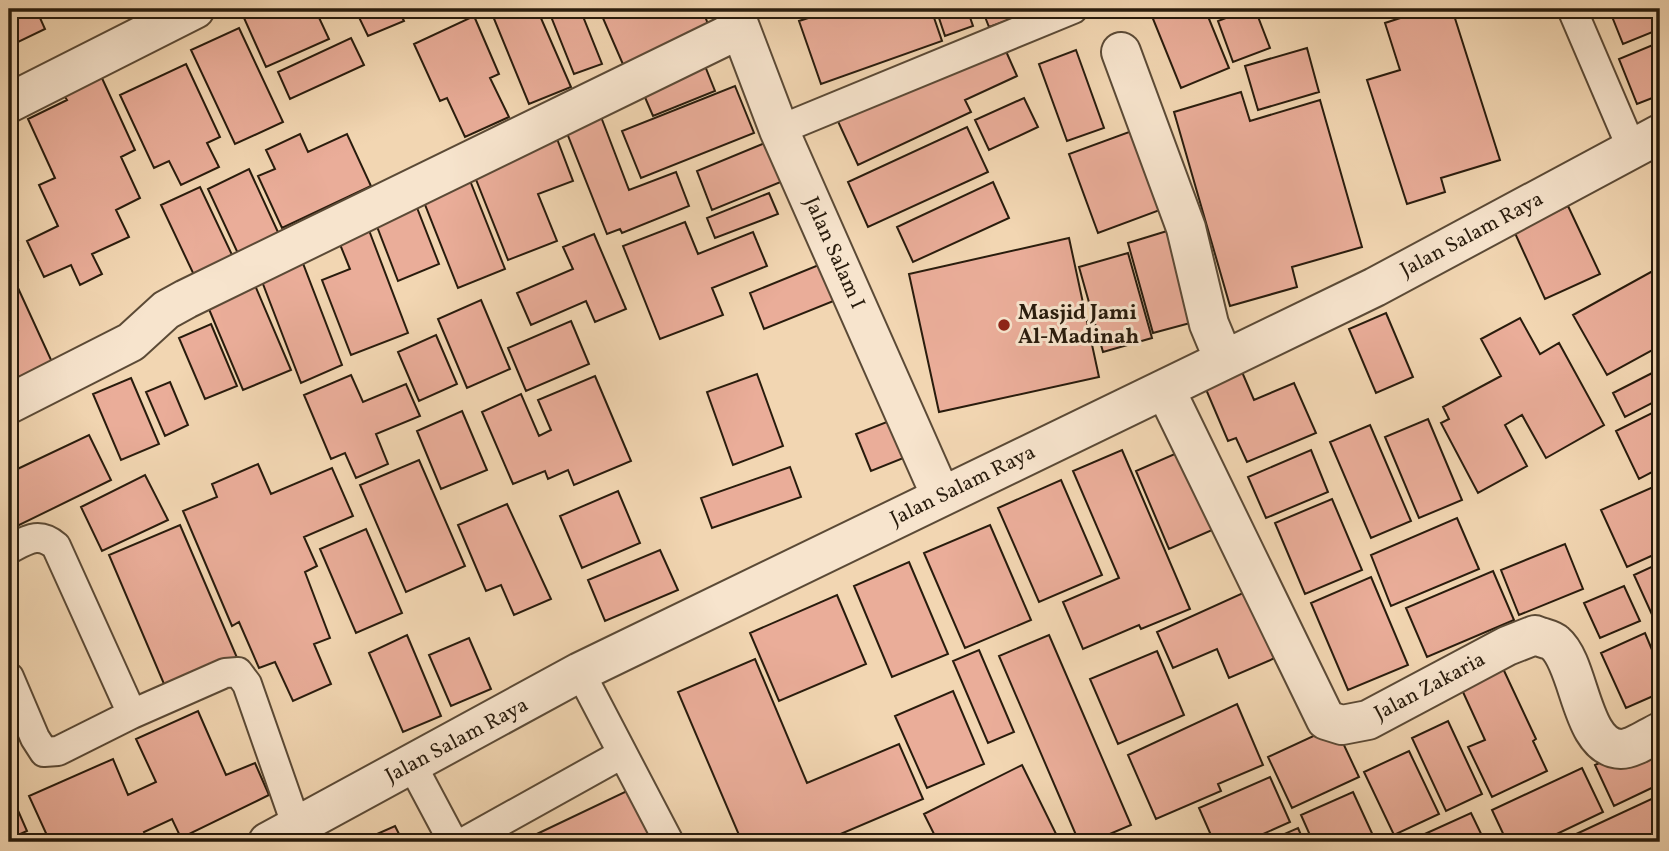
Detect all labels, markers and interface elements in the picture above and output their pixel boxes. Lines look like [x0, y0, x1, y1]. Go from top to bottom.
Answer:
street label: Jalan Salam Raya [1395, 185, 1549, 285]
street label: Jalan Salam I [796, 192, 872, 314]
place label: Masjid Jami Al-Madinah [1018, 299, 1139, 352]
marker: Masjid Jami Al-Madinah [996, 317, 1012, 333]
street label: Jalan Salam Raya [885, 438, 1041, 534]
street label: Jalan Zakaria [1369, 646, 1491, 728]
street label: Jalan Salam Raya [380, 691, 534, 791]

